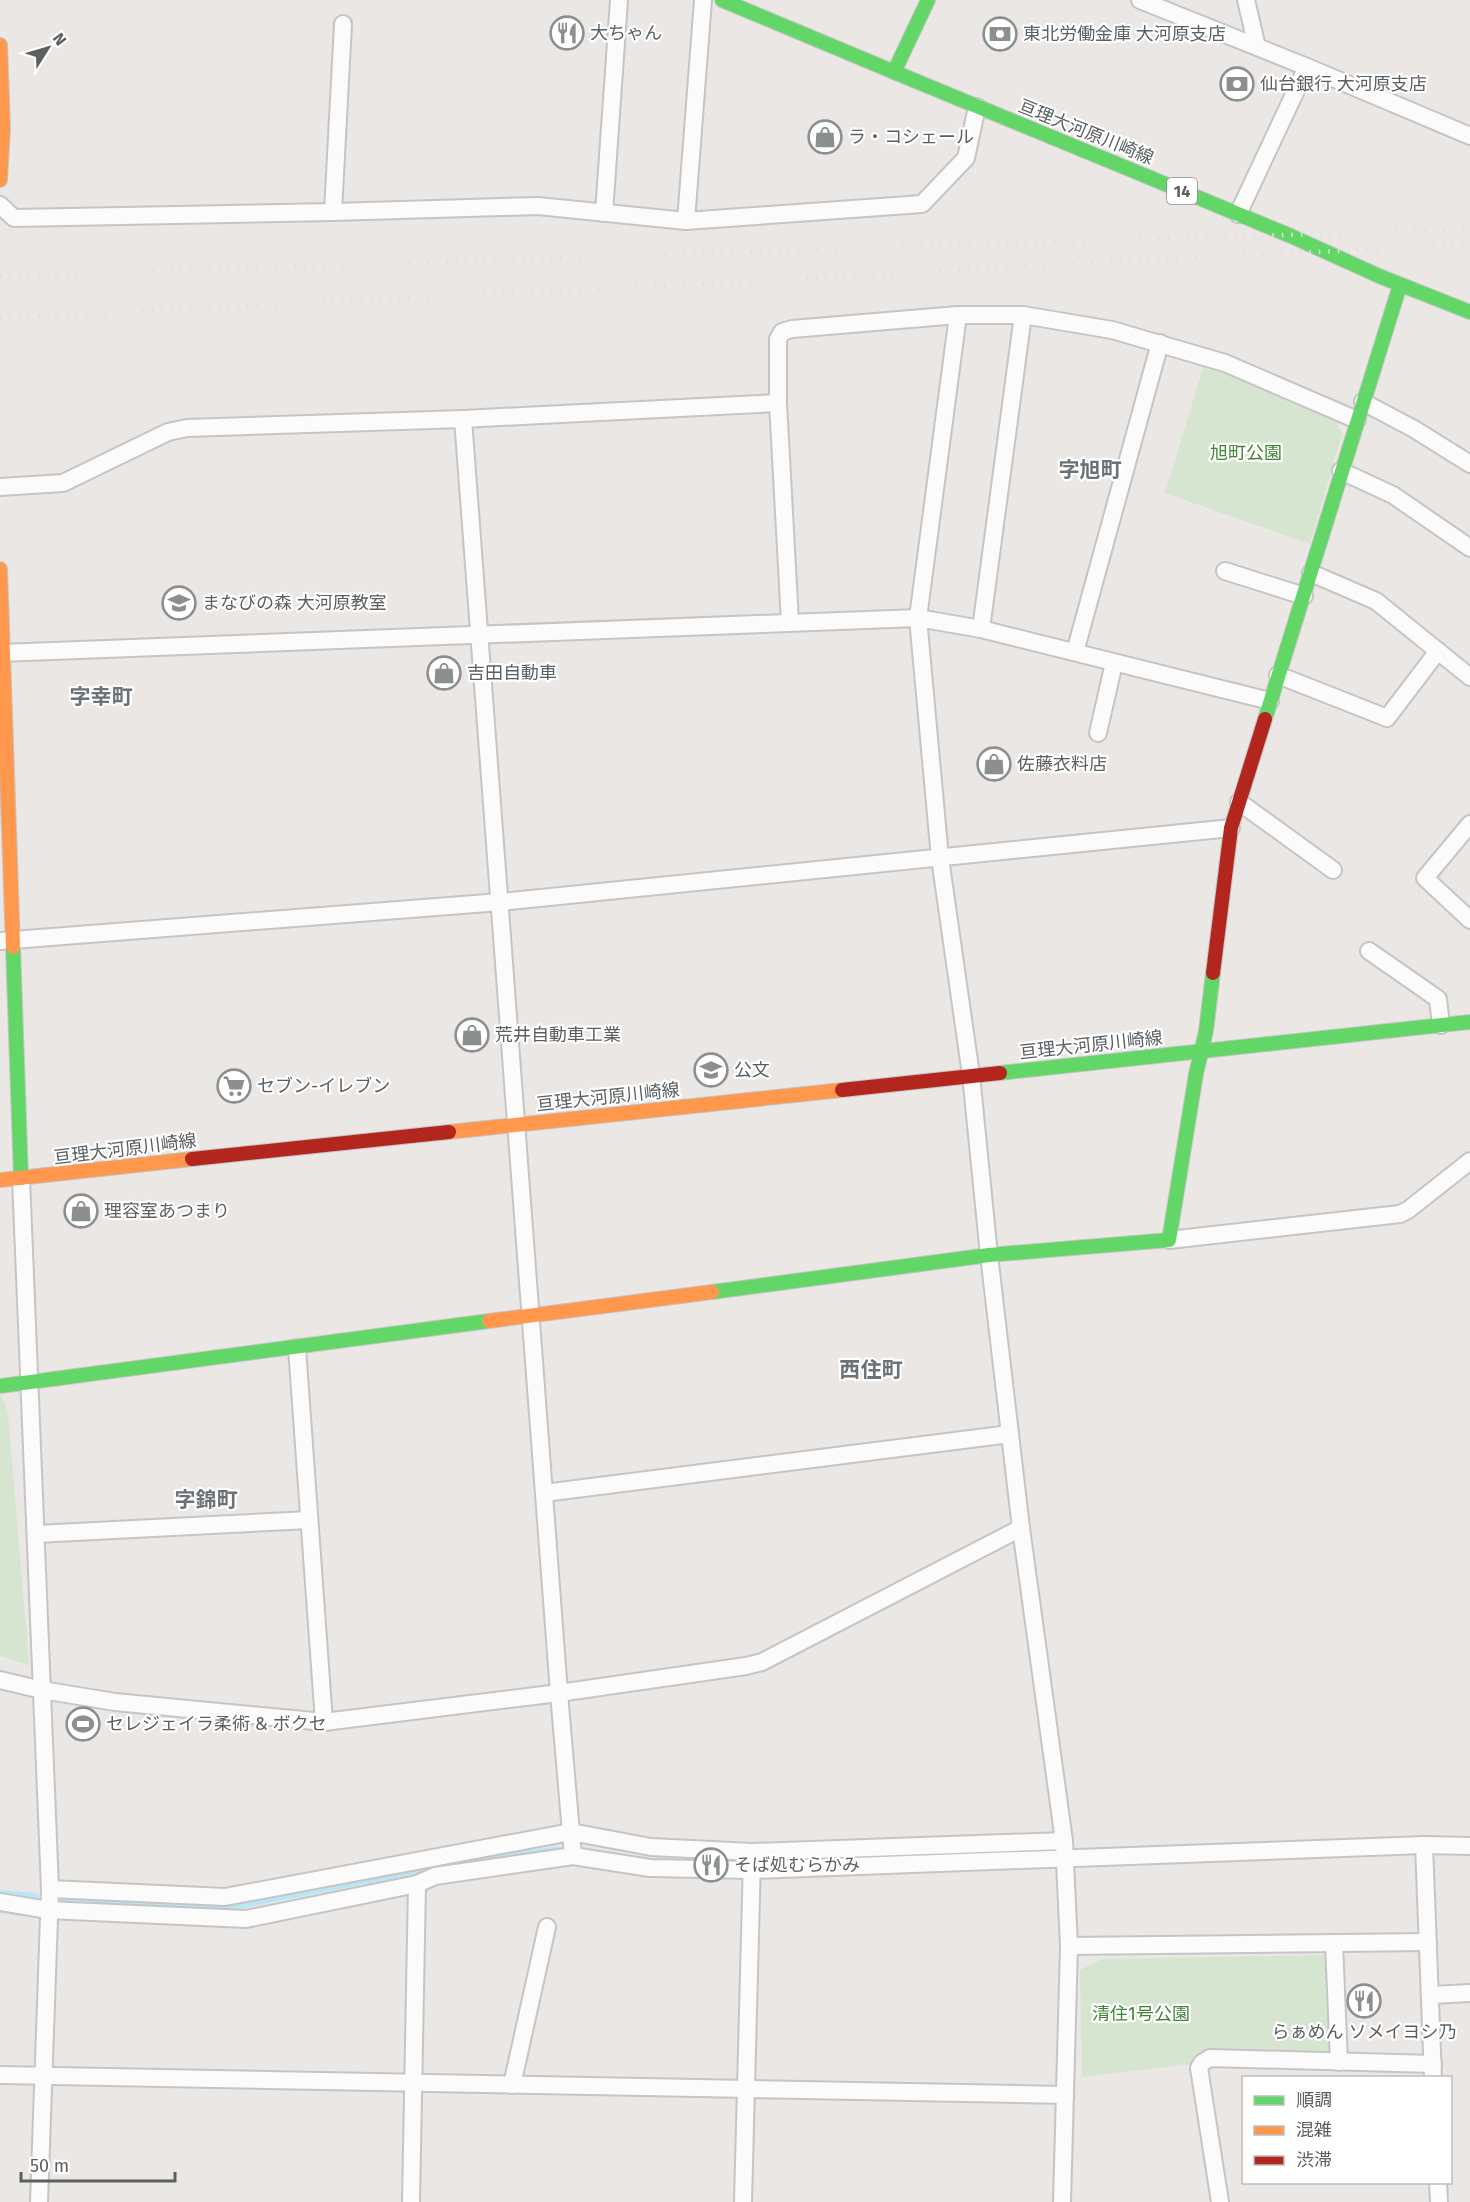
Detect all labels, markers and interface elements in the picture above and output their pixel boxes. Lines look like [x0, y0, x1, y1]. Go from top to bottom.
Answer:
restaurant icon: 大ちゃん [549, 15, 585, 51]
bank icon: 東北労働金庫 大河原支店 [982, 16, 1018, 52]
north arrow [18, 18, 78, 78]
place label: 大ちゃん [590, 22, 662, 44]
place label: 東北労働金庫 大河原支店 [1023, 23, 1226, 45]
text: N [49, 29, 70, 49]
bank icon: 仙台銀行 大河原支店 [1219, 66, 1255, 102]
place label: 仙台銀行 大河原支店 [1260, 73, 1427, 95]
street label: 亘理大河原川崎線 [1015, 95, 1157, 169]
shop icon: ラ・コシェール [807, 119, 843, 155]
place label: ラ・コシェール [848, 126, 974, 148]
road number: 14 [1167, 178, 1197, 204]
park label: 旭町公園 [1210, 442, 1282, 464]
district label: 字旭町 [1059, 457, 1122, 483]
school or university icon: まなびの森 大河原教室 [161, 585, 197, 621]
place label: まなびの森 大河原教室 [202, 592, 387, 614]
shop icon: 吉田自動車 [426, 655, 462, 691]
place label: 吉田自動車 [467, 662, 557, 684]
district label: 字幸町 [70, 684, 133, 710]
shop icon: 佐藤衣料店 [976, 746, 1012, 782]
place label: 佐藤衣料店 [1017, 753, 1107, 775]
shop icon: 荒井自動車工業 [454, 1017, 490, 1053]
place label: 荒井自動車工業 [495, 1024, 621, 1046]
street label: 亘理大河原川崎線 [1018, 1027, 1164, 1063]
school or university icon: 公文 [693, 1052, 729, 1088]
place label: 公文 [734, 1059, 770, 1081]
supermarket icon: セブン-イレブン [216, 1068, 252, 1104]
place label: セブン-イレブン [257, 1075, 390, 1097]
street label: 亘理大河原川崎線 [535, 1079, 681, 1115]
street label: 亘理大河原川崎線 [52, 1129, 198, 1169]
shop icon: 理容室あつまり [63, 1193, 99, 1229]
place label: 理容室あつまり [104, 1200, 230, 1222]
district label: 西住町 [840, 1357, 903, 1383]
district label: 字錦町 [175, 1487, 238, 1513]
sports icon: セレジェイラ柔術 & ボクセ [65, 1706, 101, 1742]
place label: セレジェイラ柔術 & ボクセ [106, 1713, 327, 1735]
restaurant icon: そば処むらかみ [693, 1847, 729, 1883]
place label: そば処むらかみ [734, 1854, 860, 1876]
restaurant icon: らぁめん ソメイヨシ乃 [1346, 1983, 1382, 2019]
park label: 清住1号公園 [1092, 2003, 1190, 2025]
place label: らぁめん ソメイヨシ乃 [1272, 2021, 1456, 2043]
legend [1242, 2076, 1452, 2184]
text: 順調 [1296, 2089, 1332, 2111]
text: 混雑 [1296, 2119, 1332, 2141]
scale bar [21, 2145, 176, 2183]
text: 渋滞 [1296, 2149, 1332, 2171]
text: 50 m [30, 2155, 69, 2177]

